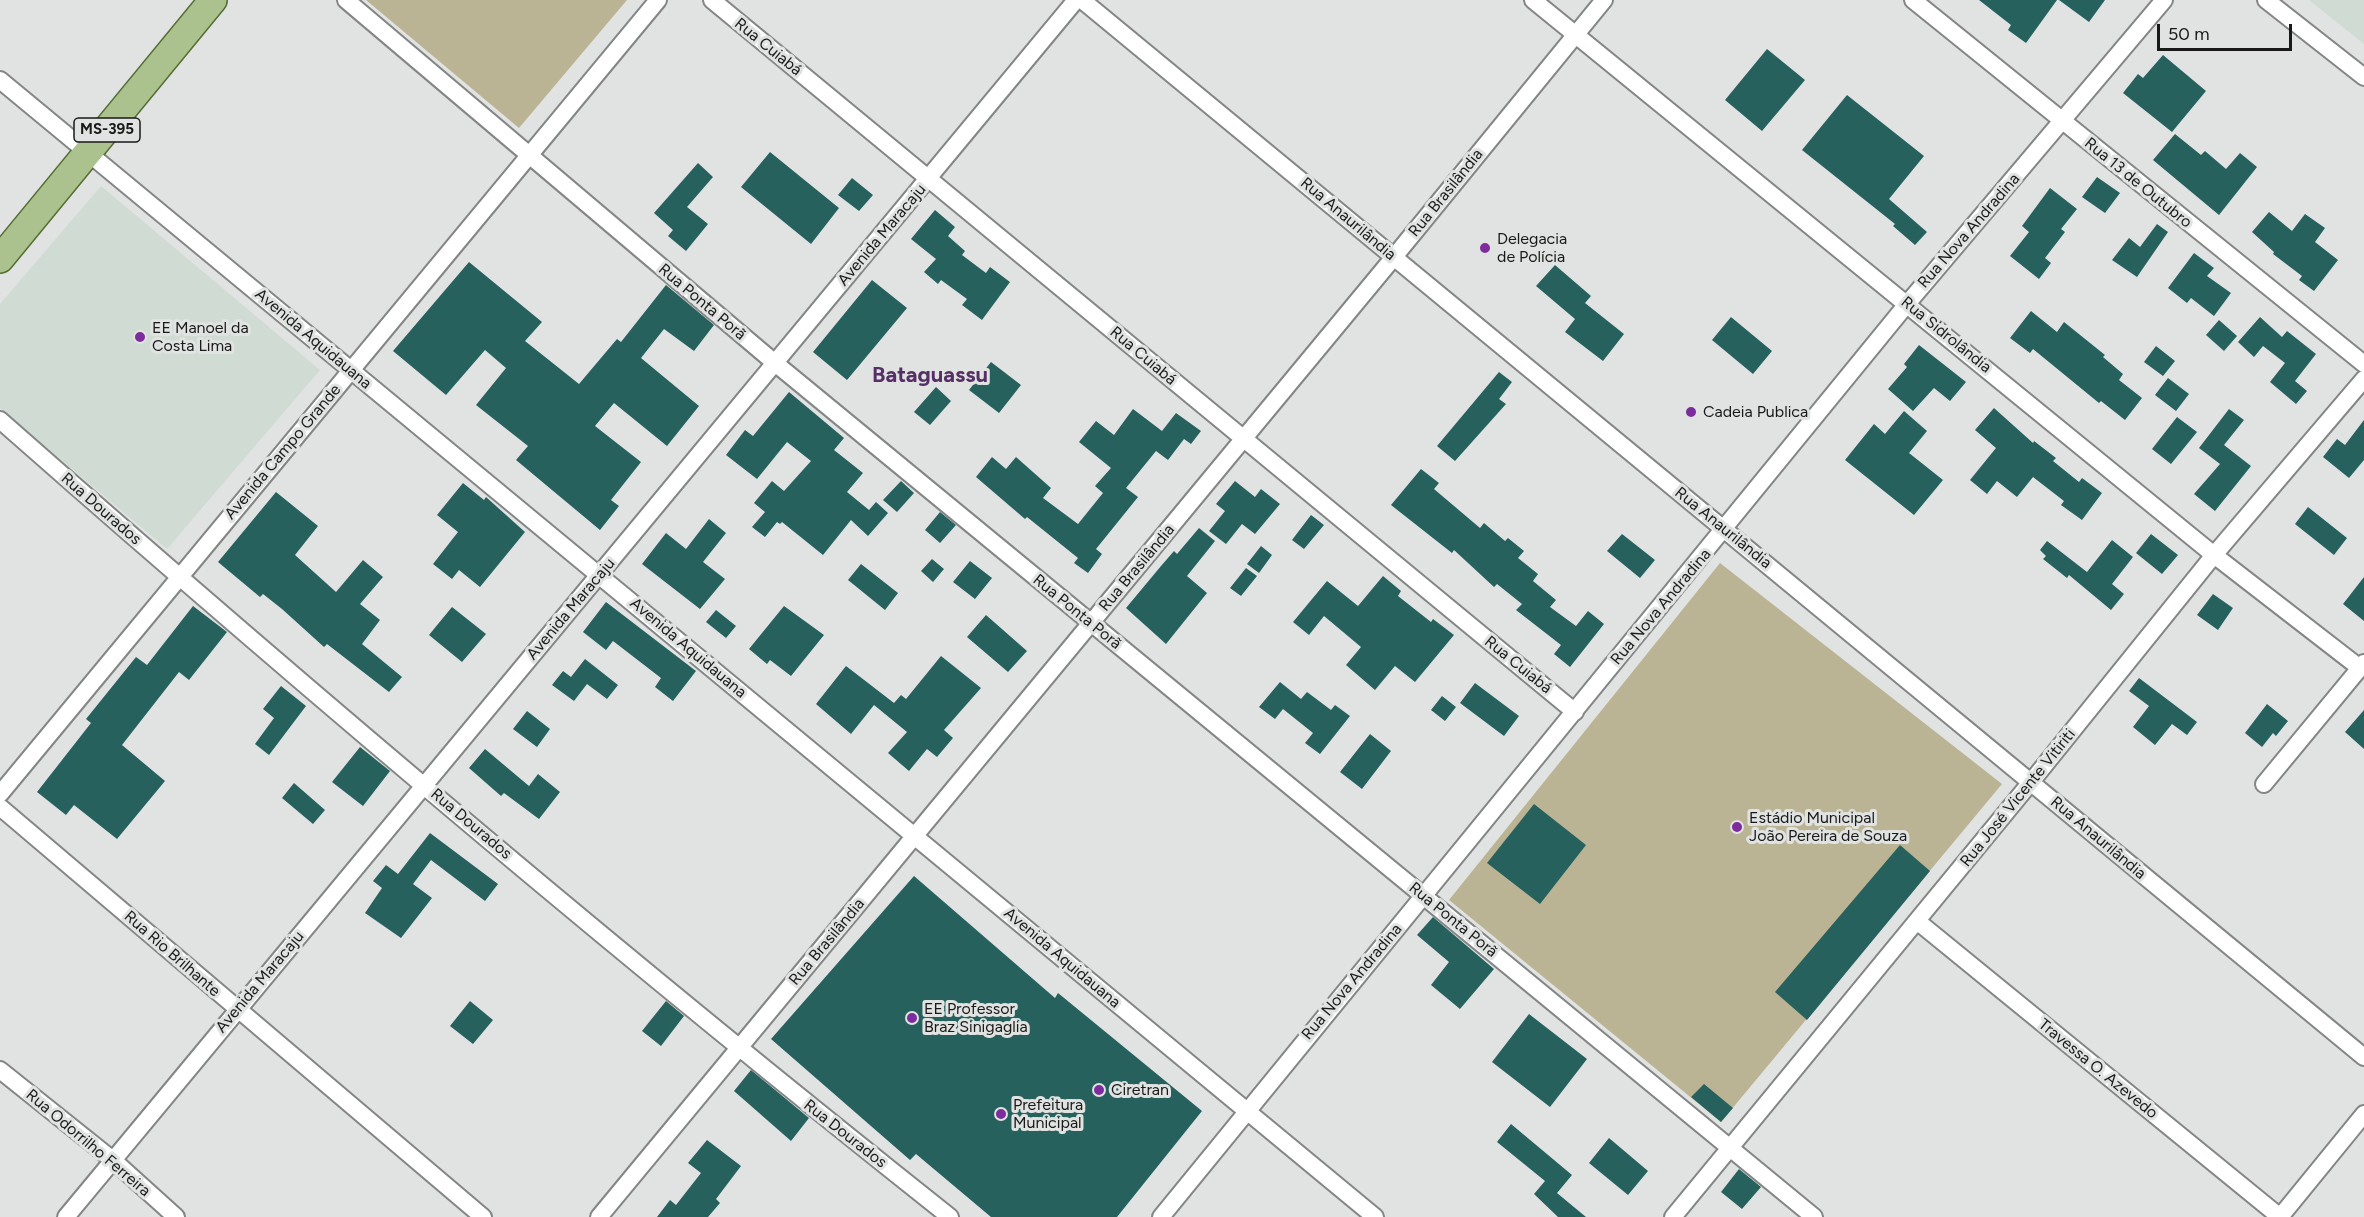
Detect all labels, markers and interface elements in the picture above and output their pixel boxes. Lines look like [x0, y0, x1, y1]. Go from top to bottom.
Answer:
scale bar [2160, 12, 2295, 50]
street label: Rua Cuiabá [731, 14, 805, 80]
text: 50 m [2168, 23, 2210, 45]
road number: MS-395 [74, 118, 140, 142]
street label: Rua 13 de Outubro [2080, 134, 2196, 232]
street label: Rua Brasilândia [1405, 145, 1487, 241]
street label: Rua Nova Andradina [1914, 170, 2024, 292]
street label: Rua Anaurilândia [1296, 173, 1400, 265]
street label: Avenida Maracaju [834, 180, 930, 290]
place label: Delegacia de Polícia [1497, 229, 1567, 267]
marker: Delegacia de Polícia [1478, 241, 1492, 255]
street label: Rua Ponta Porã [654, 260, 750, 344]
street label: Avenida Aquidauana [251, 285, 375, 393]
street label: Rua Sidrolândia [1897, 293, 1995, 377]
place label: EE Manoel da Costa Lima [152, 318, 249, 356]
street label: Rua Cuiabá [1106, 323, 1180, 389]
marker: EE Manoel da Costa Lima [133, 330, 147, 344]
district label: Bataguassu [872, 363, 988, 389]
street label: Avenida Campo Grande [221, 381, 345, 523]
place label: Cadeia Publica [1703, 402, 1808, 422]
marker: Cadeia Publica [1684, 405, 1698, 419]
street label: Rua Dourados [57, 469, 145, 549]
street label: Rua Anaurilândia [1671, 483, 1775, 573]
street label: Rua Brasilândia [1095, 521, 1179, 615]
street label: Rua Nova Andradina [1607, 545, 1715, 669]
street label: Avenida Maracaju [523, 554, 619, 664]
street label: Rua Ponta Porã [1029, 570, 1125, 654]
street label: Avenida Aquidauana [626, 594, 750, 702]
street label: Rua Cuiabá [1481, 632, 1555, 698]
street label: Rua José Vicente Vitiriti [1956, 725, 2080, 871]
street label: Rua Dourados [427, 785, 515, 863]
street label: Rua Anaurilândia [2046, 792, 2150, 884]
place label: Estádio Municipal João Pereira de Souza [1749, 808, 1907, 846]
marker: Estádio Municipal João Pereira de Souza [1730, 820, 1744, 834]
street label: Rua Ponta Porã [1405, 878, 1501, 962]
street label: Rua Brasilândia [785, 895, 869, 989]
street label: Avenida Aquidauana [1000, 904, 1124, 1012]
street label: Rua Rio Brilhante [120, 907, 224, 1001]
street label: Rua Nova Andradina [1298, 920, 1406, 1044]
street label: Avenida Maracaju [212, 927, 308, 1037]
place label: EE Professor Braz Sinigaglia [924, 999, 1028, 1037]
marker: EE Professor Braz Sinigaglia [905, 1011, 919, 1025]
street label: Travessa O. Azevedo [2035, 1015, 2161, 1123]
place label: Ciretran [1111, 1080, 1169, 1100]
marker: Ciretran [1092, 1083, 1106, 1097]
street label: Rua Odorrilho Ferreira [22, 1085, 154, 1201]
place label: Prefeitura Municipal [1013, 1095, 1083, 1133]
street label: Rua Dourados [800, 1096, 890, 1172]
marker: Prefeitura Municipal [994, 1107, 1008, 1121]

